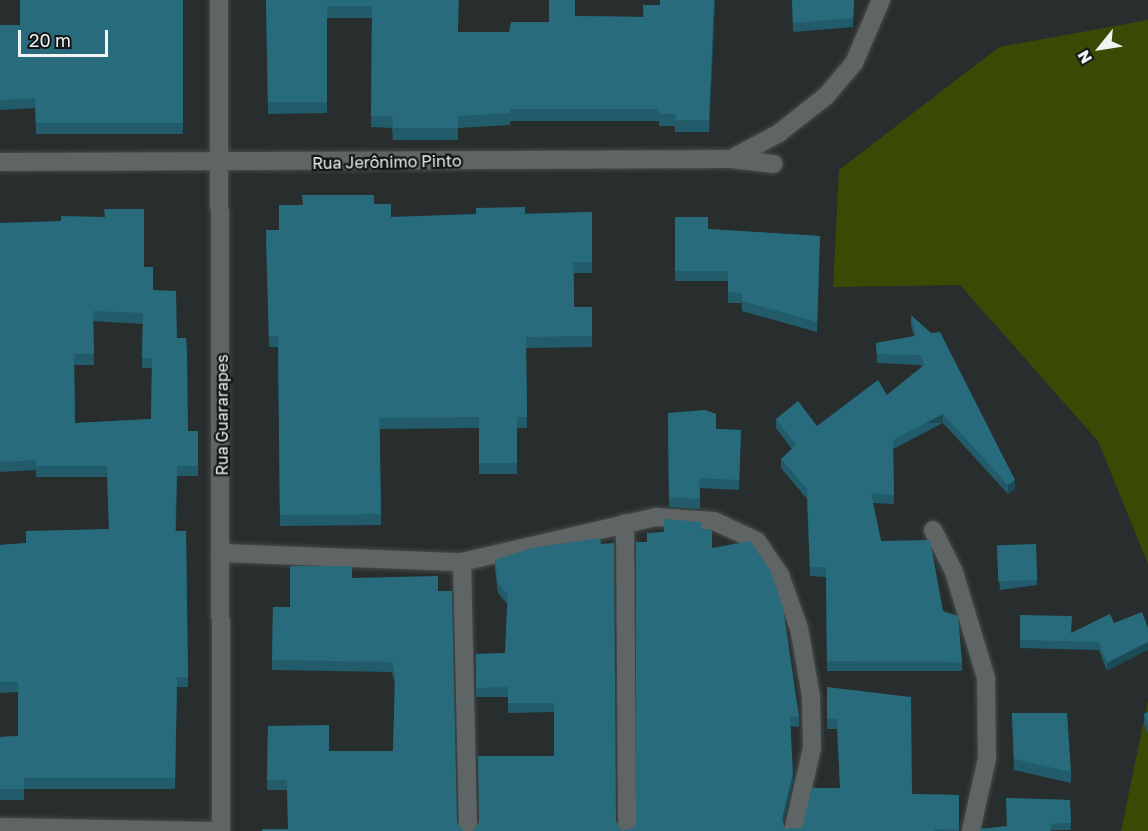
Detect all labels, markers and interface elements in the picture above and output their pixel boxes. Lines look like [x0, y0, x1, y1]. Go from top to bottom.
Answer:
scale bar [21, 18, 111, 56]
north arrow [1070, 18, 1130, 78]
text: 20 m [29, 29, 71, 51]
text: N [1073, 47, 1096, 67]
street label: Rua Jerônimo Pinto [312, 151, 462, 173]
street label: Rua Guararapes [212, 354, 232, 476]

